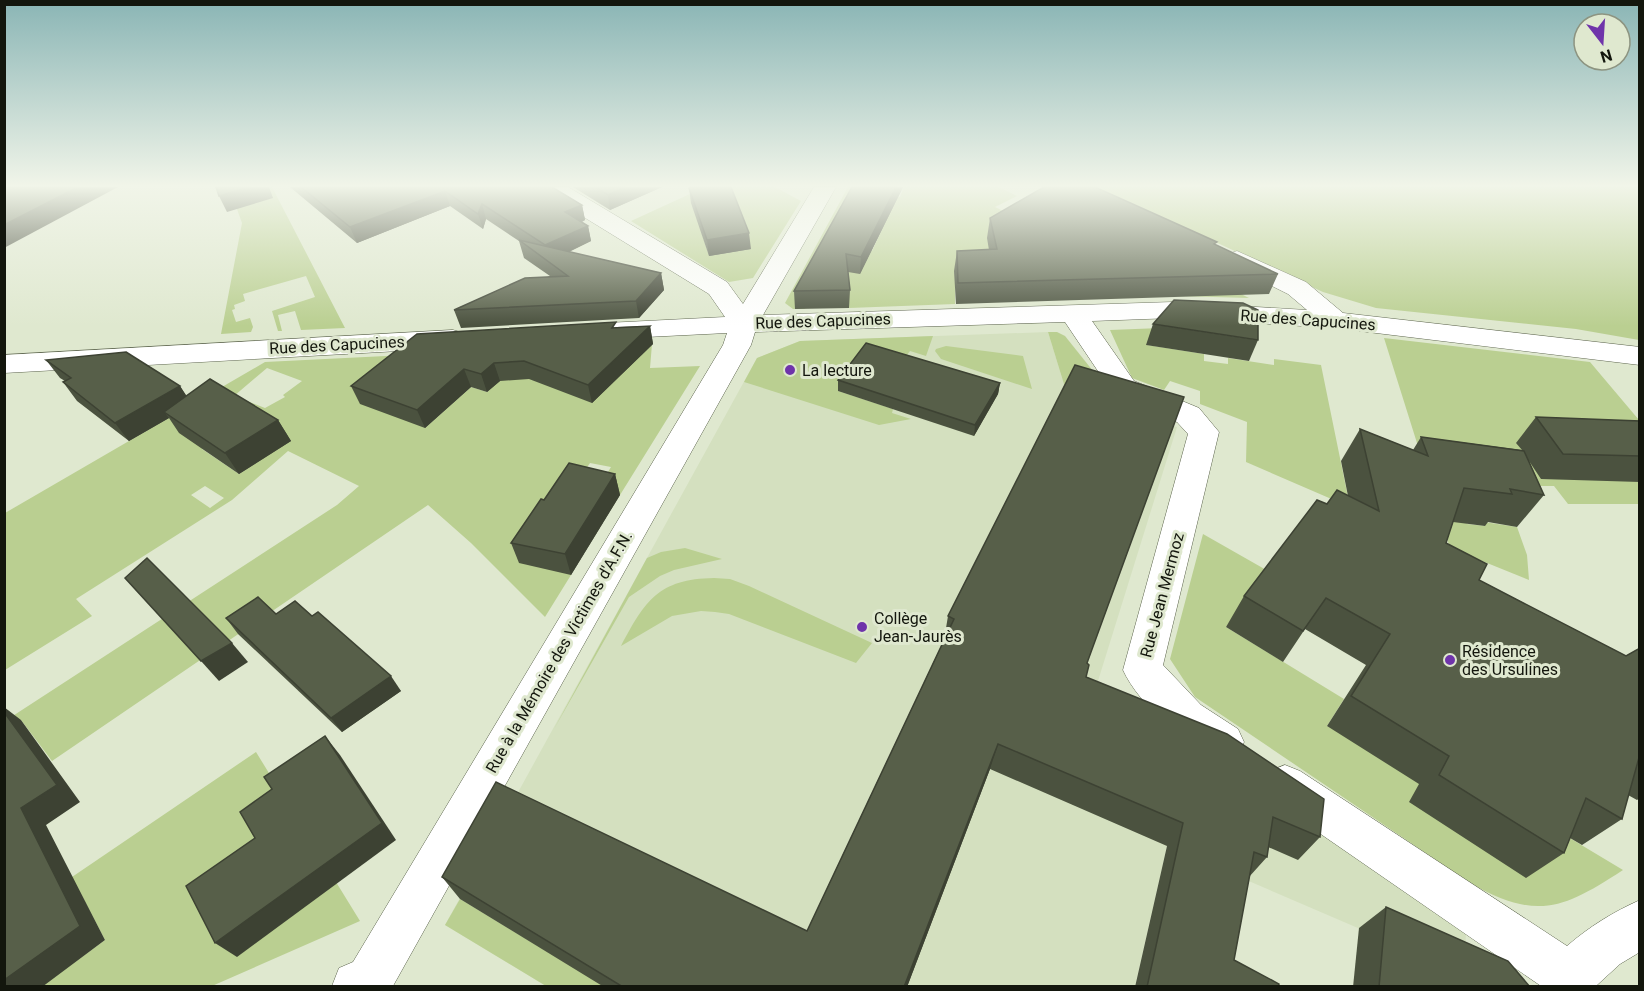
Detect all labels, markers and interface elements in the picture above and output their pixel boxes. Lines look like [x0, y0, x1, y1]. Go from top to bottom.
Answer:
north arrow [1572, 12, 1632, 72]
text: N [1598, 45, 1614, 67]
street label: Rue des Capucines [1240, 306, 1376, 334]
street label: Rue des Capucines [755, 309, 891, 333]
street label: Rue des Capucines [269, 332, 405, 358]
place label: La lecture [802, 361, 872, 380]
marker: La lecture [783, 363, 797, 377]
street label: Rue à la Mémoire des Victimes d'A.F.N. [482, 528, 636, 776]
street label: Rue Jean Mermoz [1136, 530, 1188, 660]
place label: Collège Jean-Jaurès [874, 609, 962, 646]
marker: Collège Jean-Jaurès [855, 620, 869, 634]
place label: Résidence des Ursulines [1462, 642, 1558, 679]
marker: Résidence des Ursulines [1443, 653, 1457, 667]

